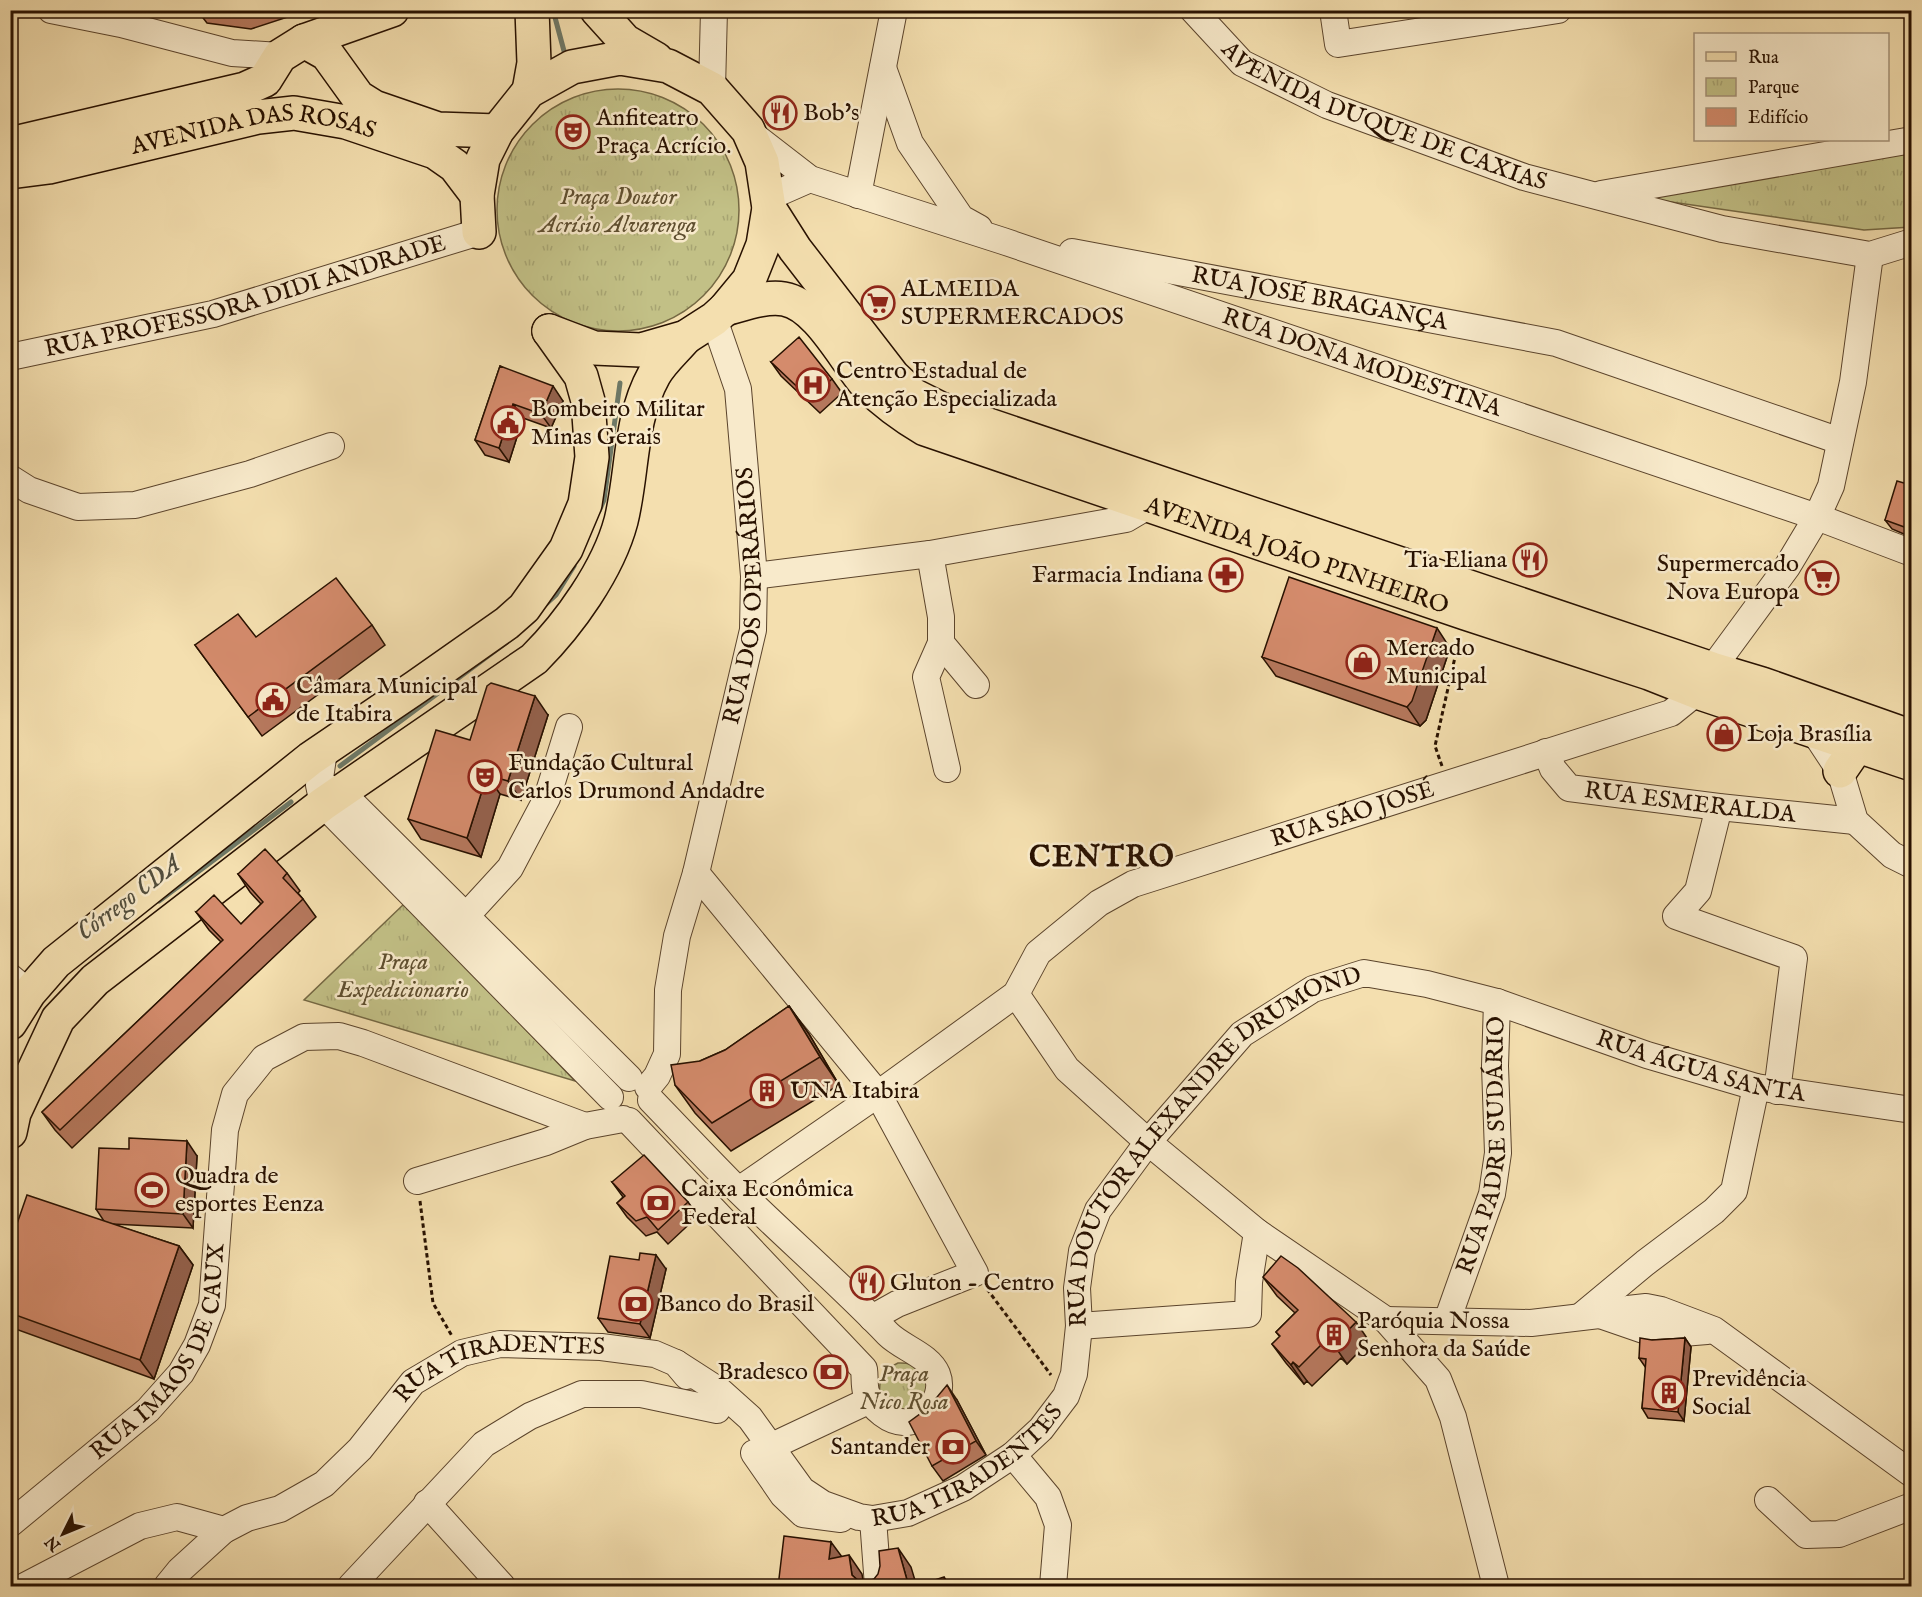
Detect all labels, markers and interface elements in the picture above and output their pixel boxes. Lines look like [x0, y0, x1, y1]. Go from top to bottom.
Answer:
legend [1694, 33, 1889, 141]
street label: AVENIDA DUQUE DE CAXIAS [1214, 34, 1550, 198]
text: Rua [1748, 47, 1779, 70]
text: Parque [1748, 77, 1799, 100]
restaurant icon: Bob's [762, 95, 798, 131]
street label: AVENIDA DAS ROSAS [127, 98, 380, 163]
place label: Bob's [803, 98, 860, 129]
place label: Anfiteatro Praça Acrício. [595, 103, 731, 162]
text: Edifício [1748, 107, 1809, 130]
theatre icon: Anfiteatro Praça Acrício. [555, 114, 591, 150]
park label: Praça Doutor Acrísio Alvarenga [536, 182, 697, 241]
street label: RUA PROFESSORA DIDI ANDRADE [42, 228, 450, 365]
street label: RUA JOSÉ BRAGANÇA [1189, 259, 1451, 338]
place label: ALMEIDA SUPERMERCADOS [900, 274, 1124, 333]
supermarket icon: ALMEIDA SUPERMERCADOS [860, 285, 896, 321]
street label: RUA DONA MODESTINA [1218, 301, 1506, 425]
place label: Centro Estadual de Atenção Especializada [835, 356, 1058, 415]
hospital icon: Centro Estadual de Atenção Especializada [795, 367, 831, 403]
place label: Bombeiro Militar Minas Gerais [531, 394, 705, 453]
public building icon: Bombeiro Militar Minas Gerais [490, 405, 526, 441]
street label: RUA DOS OPERÁRIOS [716, 466, 770, 727]
street label: AVENIDA JOÃO PINHEIRO [1140, 489, 1453, 622]
restaurant icon: Tia Eliana [1512, 542, 1548, 578]
place label: Tia Eliana [1404, 545, 1508, 576]
place label: Supermercado Nova Europa [1657, 549, 1800, 608]
pharmacy icon: Farmacia Indiana [1208, 557, 1244, 593]
place label: Farmacia Indiana [1032, 560, 1204, 591]
supermarket icon: Supermercado Nova Europa [1804, 560, 1840, 596]
place label: Mercado Municipal [1386, 633, 1487, 692]
shop icon: Mercado Municipal [1345, 644, 1381, 680]
place label: Câmara Municipal de Itabira [296, 671, 478, 730]
public building icon: Câmara Municipal de Itabira [255, 682, 291, 718]
shop icon: Loja Brasília [1706, 716, 1742, 752]
place label: Loja Brasília [1747, 719, 1872, 750]
place label: Fundação Cultural Carlos Drumond Andadre [508, 748, 765, 807]
theatre icon: Fundação Cultural Carlos Drumond Andadre [467, 759, 503, 795]
street label: RUA SÃO JOSÉ [1267, 774, 1438, 855]
street label: RUA ESMERALDA [1582, 775, 1798, 830]
district label: CENTRO [1029, 839, 1175, 877]
water label: Córrego CDA [70, 847, 190, 949]
park label: Praça Expedicionario [336, 947, 469, 1006]
street label: RUA DOUTOR ALEXANDRE DRUMOND [1061, 959, 1365, 1328]
street label: RUA PADRE SUDÁRIO [1449, 1016, 1514, 1278]
street label: RUA ÁGUA SANTA [1592, 1023, 1808, 1110]
building icon: UNA Itabira [749, 1073, 785, 1109]
place label: UNA Itabira [790, 1076, 920, 1107]
place label: Quadra de esportes Eenza [175, 1161, 325, 1220]
sports icon: Quadra de esportes Eenza [134, 1172, 170, 1208]
place label: Caixa Econômica Federal [681, 1174, 854, 1233]
bank icon: Caixa Econômica Federal [640, 1185, 676, 1221]
street label: RUA IMAOS DE CAUX [84, 1241, 232, 1467]
restaurant icon: Gluton - Centro [849, 1265, 885, 1301]
place label: Gluton - Centro [890, 1268, 1054, 1299]
bank icon: Banco do Brasil [618, 1286, 654, 1322]
place label: Banco do Brasil [659, 1289, 814, 1320]
place label: Paróquia Nossa Senhora da Saúde [1357, 1306, 1530, 1365]
building icon: Paróquia Nossa Senhora da Saúde [1316, 1317, 1352, 1353]
street label: RUA TIRADENTES [387, 1328, 606, 1409]
bank icon: Bradesco [813, 1354, 849, 1390]
place label: Bradesco [717, 1357, 808, 1388]
park label: Praça Nico Rosa [859, 1359, 949, 1418]
place label: Previdência Social [1692, 1364, 1807, 1423]
building icon: Previdência Social [1651, 1375, 1687, 1411]
street label: RUA TIRADENTES [869, 1398, 1070, 1535]
bank icon: Santander [935, 1429, 971, 1465]
place label: Santander [831, 1432, 930, 1463]
north arrow [33, 1504, 93, 1564]
text: N [41, 1531, 66, 1555]

